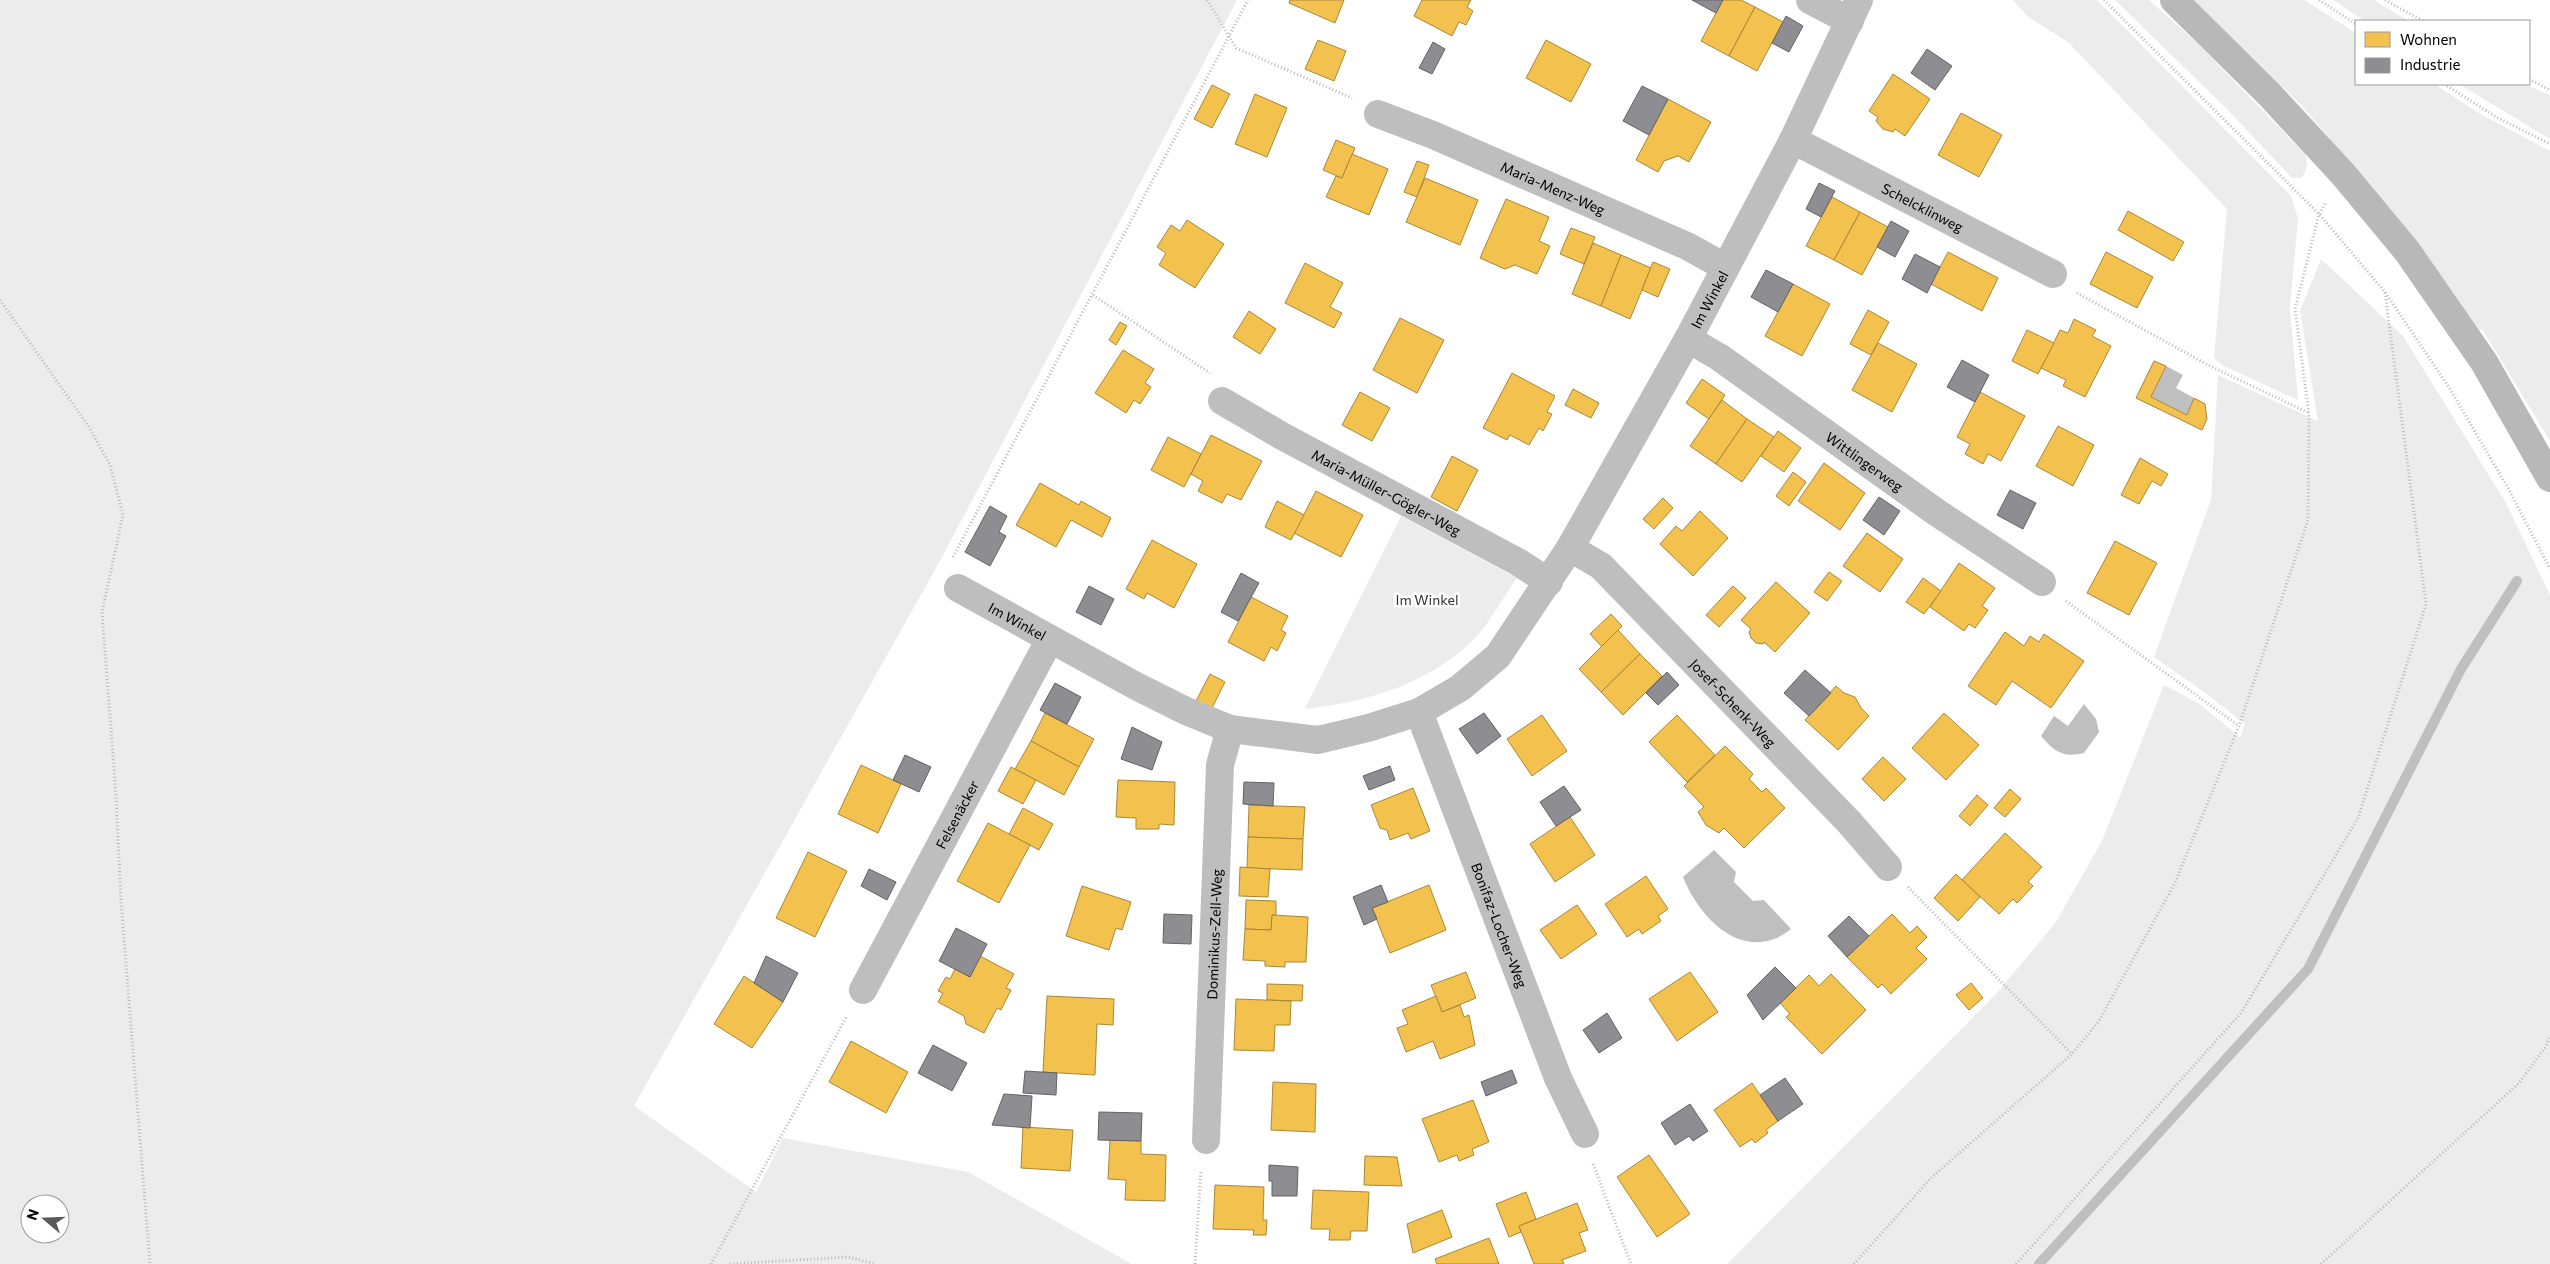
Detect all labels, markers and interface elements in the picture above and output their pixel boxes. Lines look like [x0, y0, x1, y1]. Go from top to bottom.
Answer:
legend [2355, 20, 2530, 85]
text: Wohnen [2400, 30, 2457, 48]
text: Industrie [2400, 55, 2461, 73]
street label: Maria-Menz-Weg [1498, 157, 1608, 218]
street label: Schelcklinweg [1879, 179, 1967, 235]
street label: Im Winkel [1687, 268, 1731, 331]
street label: Wittlingerweg [1823, 428, 1907, 495]
street label: Maria-Müller-Gögler-Weg [1309, 445, 1464, 539]
park label: Im Winkel [1396, 591, 1458, 608]
street label: Im Winkel [986, 598, 1049, 643]
street label: Josef-Schenk-Weg [1687, 655, 1780, 751]
street label: Felsenäcker [931, 777, 982, 851]
street label: Bonifaz-Locher-Weg [1468, 860, 1532, 990]
street label: Dominikus-Zell-Weg [1203, 868, 1225, 1000]
north arrow [20, 1194, 70, 1244]
text: N [22, 1207, 42, 1222]

